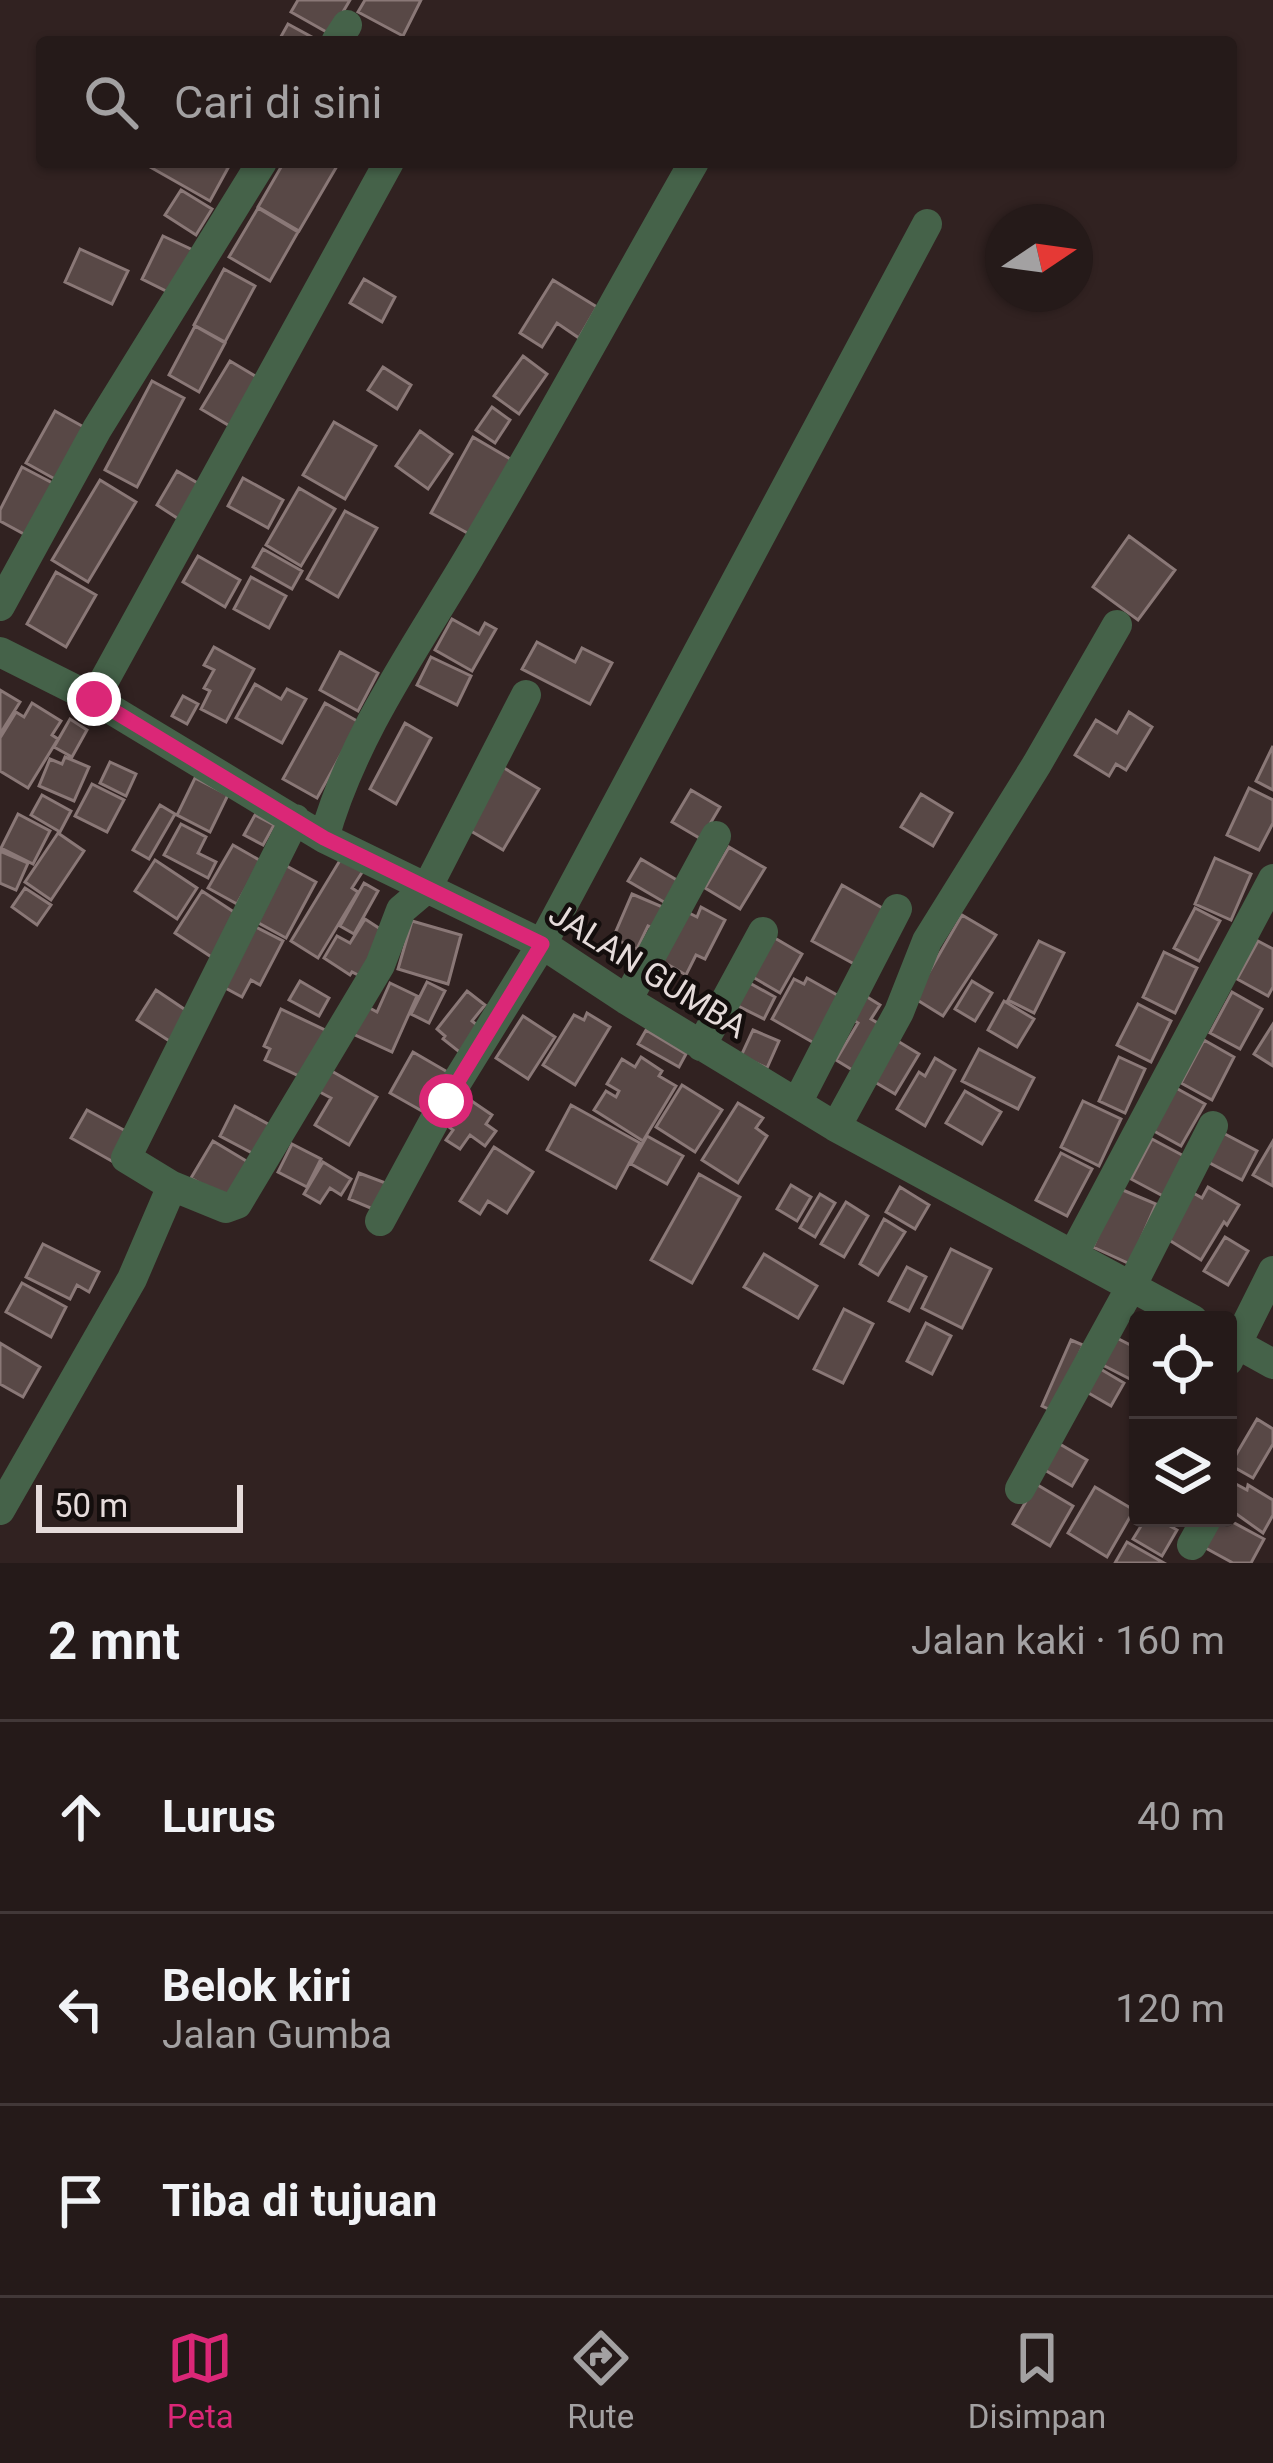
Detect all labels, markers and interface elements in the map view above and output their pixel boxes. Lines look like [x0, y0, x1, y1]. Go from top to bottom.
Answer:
search box [36, 36, 1237, 168]
icon: search [78, 69, 144, 135]
text: Cari di sini [174, 76, 383, 129]
north arrow [985, 204, 1093, 312]
route end [67, 672, 121, 726]
street label: JALAN GUMBA [542, 894, 754, 1047]
route start [419, 1074, 473, 1128]
map controls [1129, 1311, 1237, 1527]
button: locate [1129, 1311, 1237, 1419]
button: layers [1129, 1419, 1237, 1527]
scale bar [36, 1479, 243, 1532]
text: 50 m [54, 1486, 128, 1525]
text: 2 mnt [48, 1612, 180, 1671]
text: Jalan kaki · 160 m [911, 1618, 1225, 1664]
icon: ahead [48, 1784, 114, 1850]
text: Lurus [162, 1790, 276, 1843]
text: 40 m [1137, 1794, 1225, 1840]
text: Belok kiri [162, 1959, 352, 2012]
icon: left [48, 1976, 114, 2042]
text: 120 m [1115, 1986, 1225, 2032]
text: Jalan Gumba [162, 2012, 392, 2058]
icon: arrive [48, 2168, 114, 2234]
text: Tiba di tujuan [162, 2174, 437, 2227]
tab: Peta [167, 2325, 234, 2436]
tab: Rute [567, 2325, 634, 2436]
tab: Disimpan [968, 2325, 1106, 2436]

